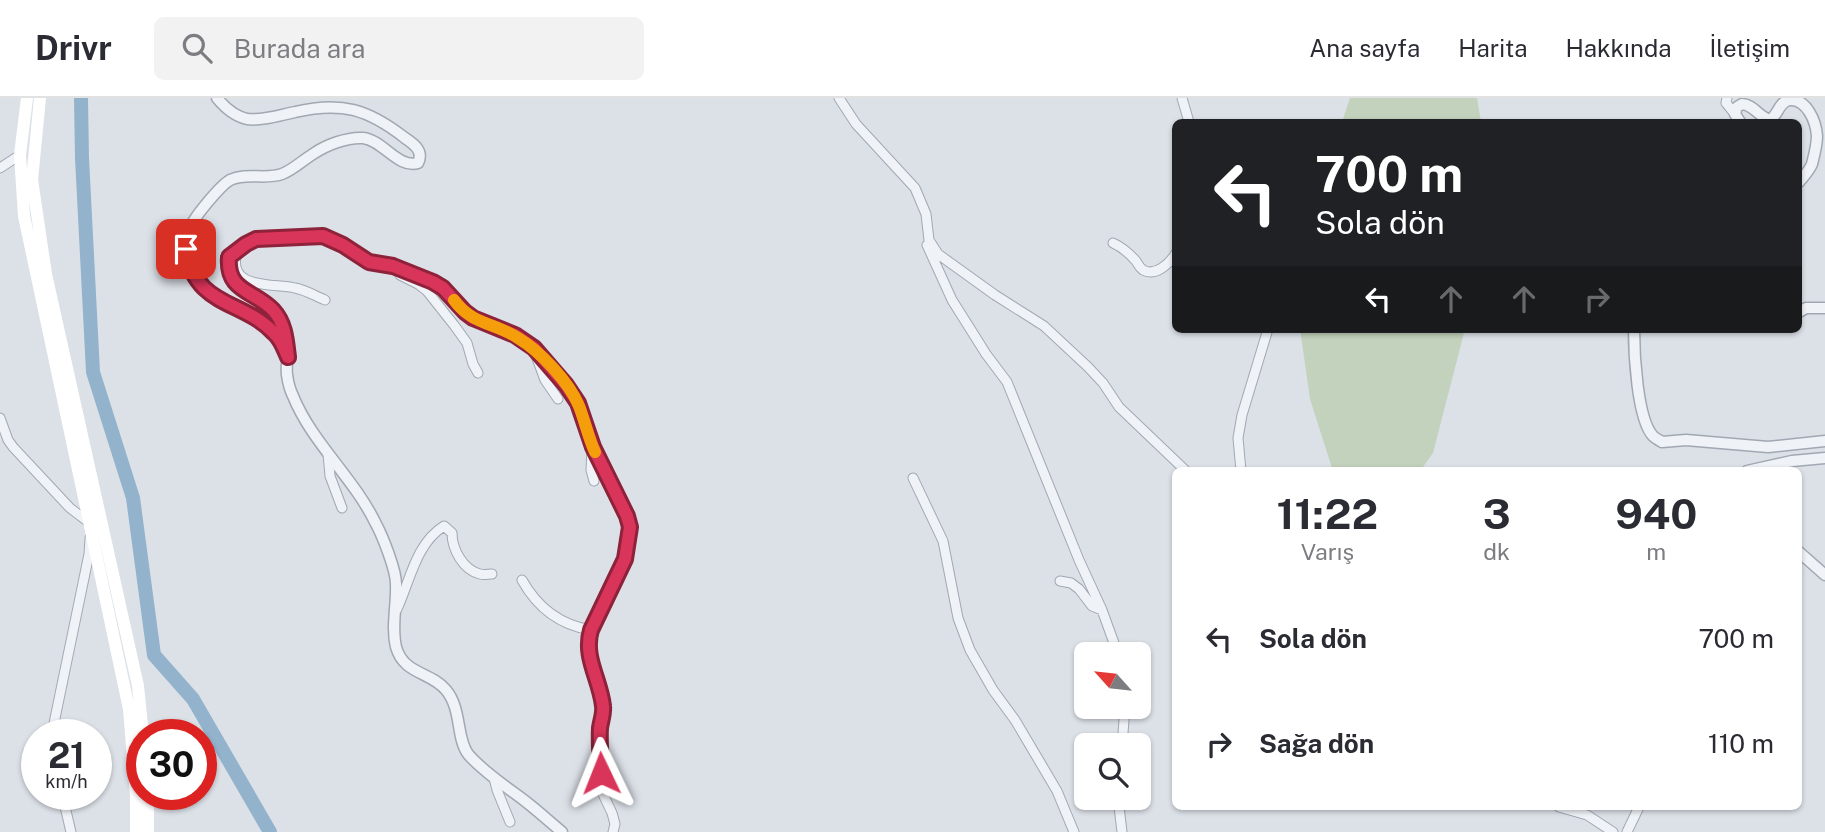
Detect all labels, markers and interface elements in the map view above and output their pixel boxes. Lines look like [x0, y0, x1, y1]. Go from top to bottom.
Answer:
search box [154, 17, 644, 80]
text: Drivr [35, 29, 112, 67]
icon: search [178, 29, 216, 67]
text: Burada ara [234, 33, 365, 64]
text: Ana sayfa [1309, 34, 1420, 62]
text: Harita [1458, 34, 1528, 62]
text: Hakkında [1566, 34, 1671, 62]
text: İletişim [1709, 34, 1790, 62]
text: 700 m [1315, 145, 1463, 203]
icon: left [1200, 147, 1291, 238]
text: Sola dön [1315, 204, 1445, 241]
pin [156, 219, 216, 279]
icon: arrive [167, 230, 205, 268]
icon: left [1359, 280, 1397, 318]
icon: ahead [1432, 280, 1470, 318]
icon: ahead [1505, 280, 1543, 318]
icon: right [1578, 280, 1616, 318]
text: 11:22 [1277, 489, 1378, 538]
text: 3 [1483, 489, 1511, 538]
text: 940 [1615, 489, 1697, 538]
text: Varış [1301, 538, 1354, 565]
text: dk [1483, 538, 1510, 565]
text: m [1646, 538, 1666, 565]
icon: left [1200, 620, 1238, 658]
text: Sola dön [1259, 623, 1367, 654]
text: 700 m [1698, 623, 1774, 654]
north arrow [1074, 642, 1152, 719]
map controls [1074, 642, 1151, 810]
speed limit sign: 30 [126, 719, 217, 810]
icon: right [1200, 725, 1238, 763]
text: Sağa dön [1259, 728, 1374, 759]
text: 110 m [1708, 728, 1774, 759]
button: search [1074, 733, 1151, 810]
text: 21 [48, 735, 85, 776]
position arrow [564, 736, 638, 810]
text: km/h [45, 771, 88, 792]

